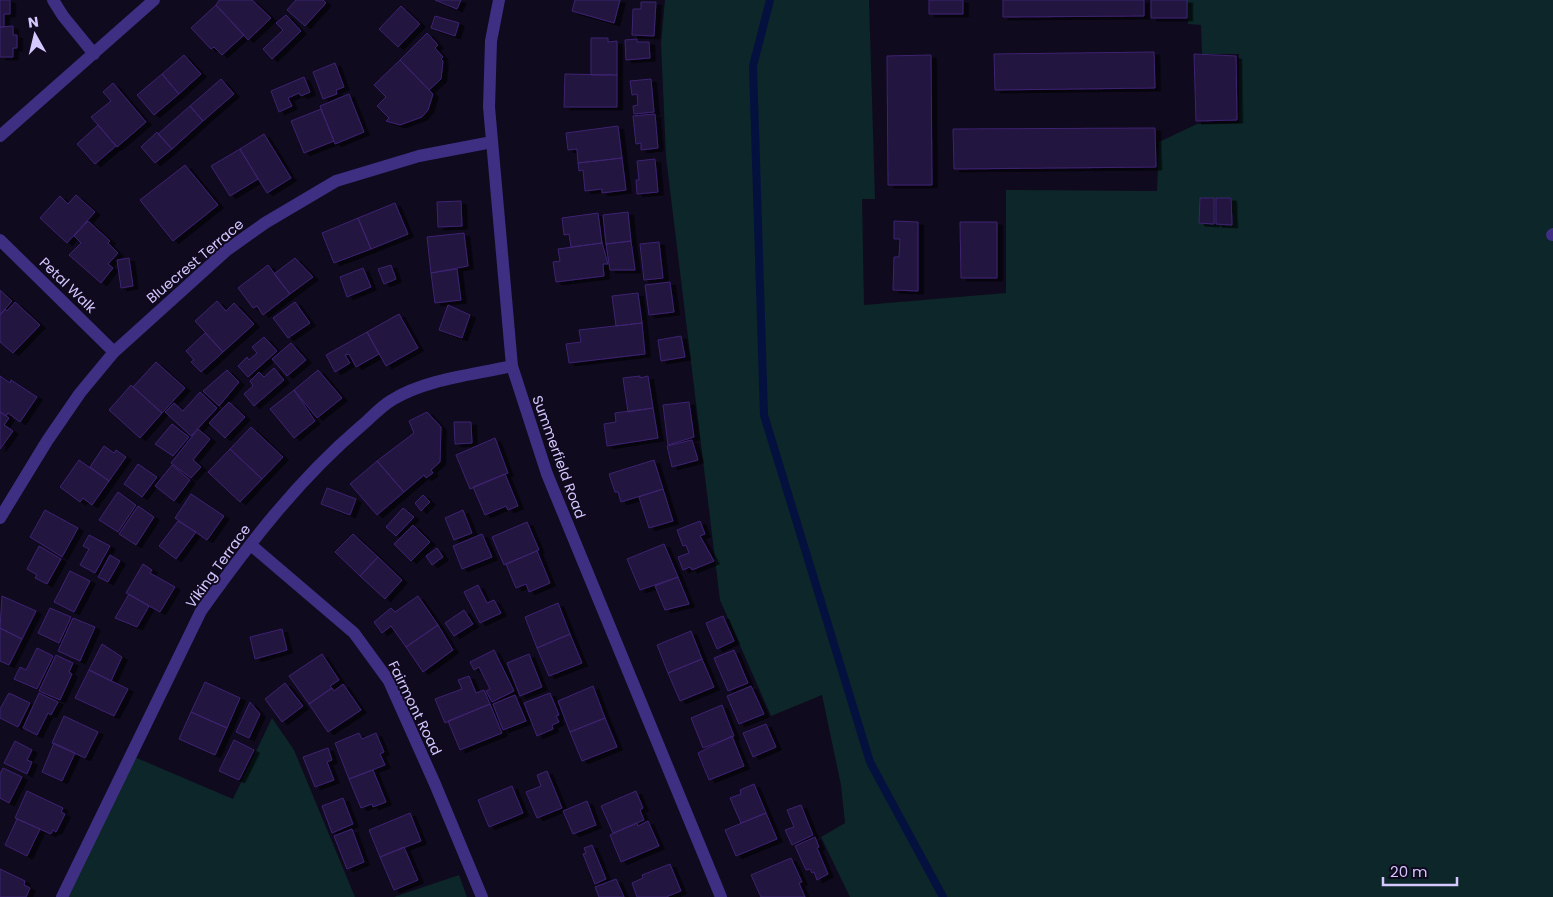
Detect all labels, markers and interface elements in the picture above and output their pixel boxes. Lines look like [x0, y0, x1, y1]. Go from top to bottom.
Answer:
north arrow [10, 10, 60, 60]
text: N [27, 11, 40, 33]
street label: Bluecrest Terrace [142, 214, 248, 308]
street label: Petal Walk [35, 253, 102, 318]
street label: Summerfield Road [527, 393, 591, 521]
street label: Viking Terrace [181, 520, 255, 612]
street label: Fairmont Road [383, 657, 447, 759]
scale bar [1383, 854, 1457, 886]
text: 20 m [1390, 861, 1428, 882]

